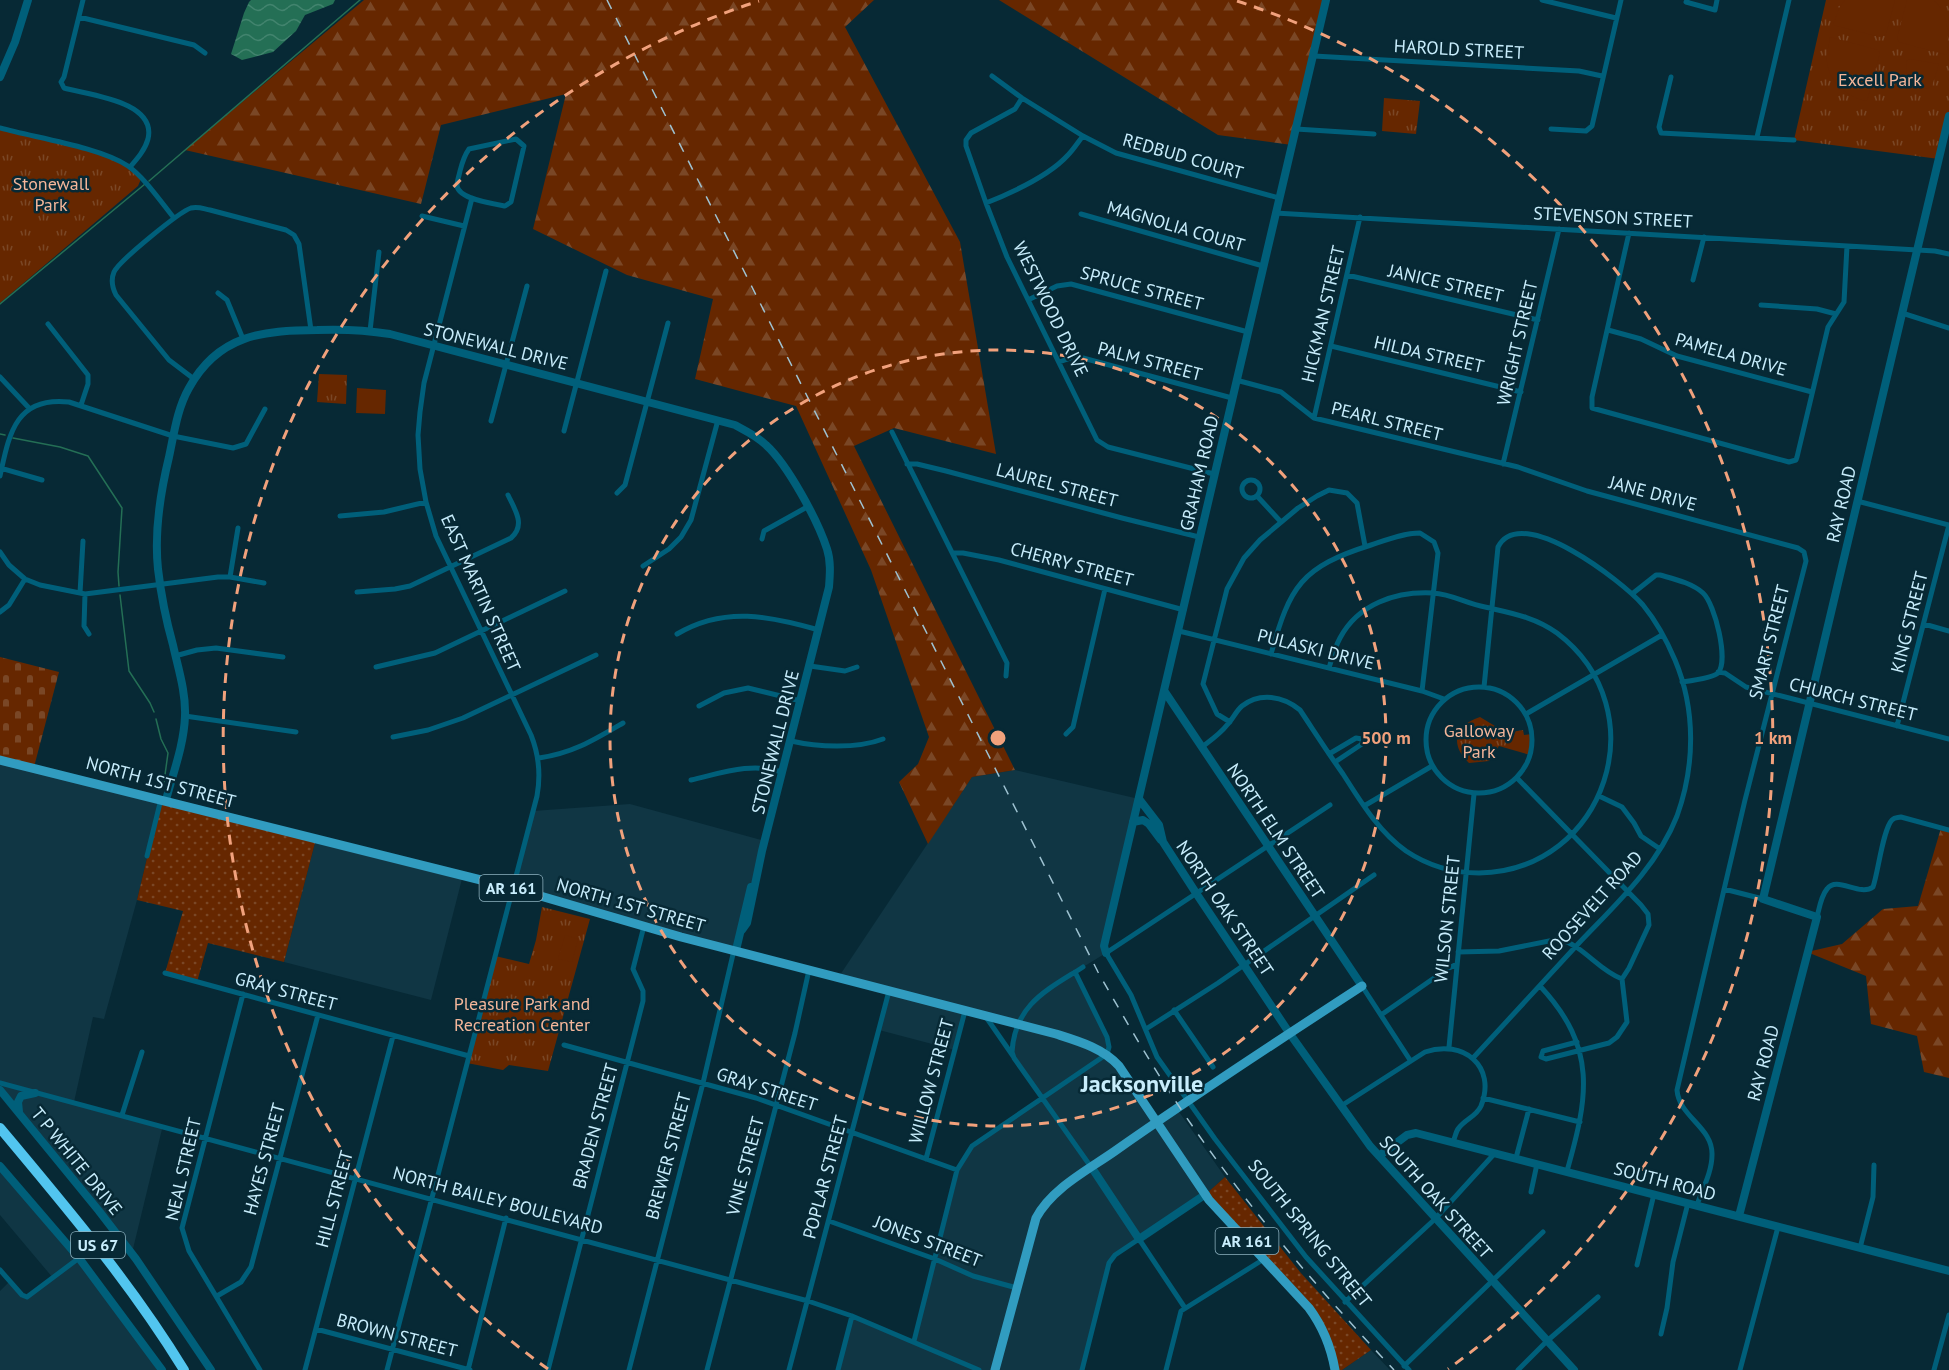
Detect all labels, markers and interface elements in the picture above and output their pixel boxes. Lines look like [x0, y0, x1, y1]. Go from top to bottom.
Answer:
street label: HAROLD STREET [1393, 34, 1525, 64]
park label: Excell Park [1838, 68, 1922, 91]
street label: REDBUD COURT [1120, 128, 1246, 184]
park label: Stonewall Park [13, 172, 90, 216]
street label: MAGNOLIA COURT [1104, 195, 1248, 257]
street label: STEVENSON STREET [1533, 201, 1693, 233]
street label: WESTWOOD DRIVE [1008, 238, 1094, 380]
street label: HICKMAN STREET [1296, 243, 1350, 385]
street label: JANICE STREET [1385, 258, 1506, 307]
street label: SPRUCE STREET [1078, 261, 1206, 315]
street label: WRIGHT STREET [1491, 278, 1543, 408]
street label: STONEWALL DRIVE [421, 317, 571, 375]
street label: PAMELA DRIVE [1673, 327, 1789, 381]
street label: HILDA STREET [1372, 330, 1486, 378]
street label: PALM STREET [1095, 336, 1205, 386]
street label: PEARL STREET [1329, 396, 1445, 446]
street label: GRAHAM ROAD [1175, 413, 1223, 533]
street label: LAUREL STREET [994, 458, 1120, 512]
street label: RAY ROAD [1821, 463, 1861, 545]
street label: JANE DRIVE [1606, 470, 1699, 516]
street label: EAST MARTIN STREET [436, 511, 526, 675]
street label: CHERRY STREET [1008, 537, 1136, 591]
street label: KING STREET [1885, 569, 1933, 675]
street label: SMART STREET [1744, 582, 1794, 702]
street label: PULASKI DRIVE [1255, 623, 1377, 675]
street label: STONEWALL DRIVE [746, 667, 804, 817]
street label: CHURCH STREET [1787, 672, 1919, 726]
park label: Galloway Park [1444, 719, 1515, 763]
text: 500 m [1361, 726, 1411, 749]
text: 1 km [1754, 726, 1792, 749]
centre of rings [988, 728, 1008, 748]
street label: NORTH 1ST STREET [84, 751, 238, 813]
street label: NORTH ELM STREET [1222, 759, 1330, 903]
street label: NORTH OAK STREET [1171, 836, 1279, 980]
street label: ROOSEVELT ROAD [1537, 846, 1647, 964]
street label: WILSON STREET [1429, 854, 1465, 984]
street label: NORTH 1ST STREET [554, 873, 708, 937]
road number: AR 161 [480, 875, 542, 901]
street label: GRAY STREET [233, 966, 339, 1016]
park label: Pleasure Park and Recreation Center [454, 992, 590, 1036]
street label: WILLOW STREET [903, 1016, 959, 1146]
street label: RAY ROAD [1742, 1022, 1784, 1104]
street label: BRADEN STREET [567, 1061, 623, 1191]
street label: GRAY STREET [714, 1062, 820, 1116]
district label: Jacksonville [1080, 1068, 1203, 1099]
street label: BREWER STREET [640, 1090, 696, 1222]
street label: HAYES STREET [238, 1100, 290, 1218]
street label: T P WHITE DRIVE [26, 1102, 128, 1220]
street label: POPLAR STREET [797, 1113, 853, 1241]
street label: VINE STREET [720, 1114, 769, 1219]
street label: NEAL STREET [160, 1115, 206, 1223]
street label: SOUTH OAK STREET [1375, 1131, 1497, 1263]
street label: HILL STREET [310, 1148, 358, 1250]
street label: SOUTH SPRING STREET [1243, 1154, 1377, 1312]
street label: SOUTH ROAD [1612, 1156, 1718, 1206]
street label: NORTH BAILEY BOULEVARD [390, 1161, 606, 1239]
street label: JONES STREET [870, 1210, 985, 1272]
road number: AR 161 [1216, 1228, 1278, 1254]
road number: US 67 [71, 1232, 125, 1258]
street label: BROWN STREET [334, 1308, 460, 1362]

